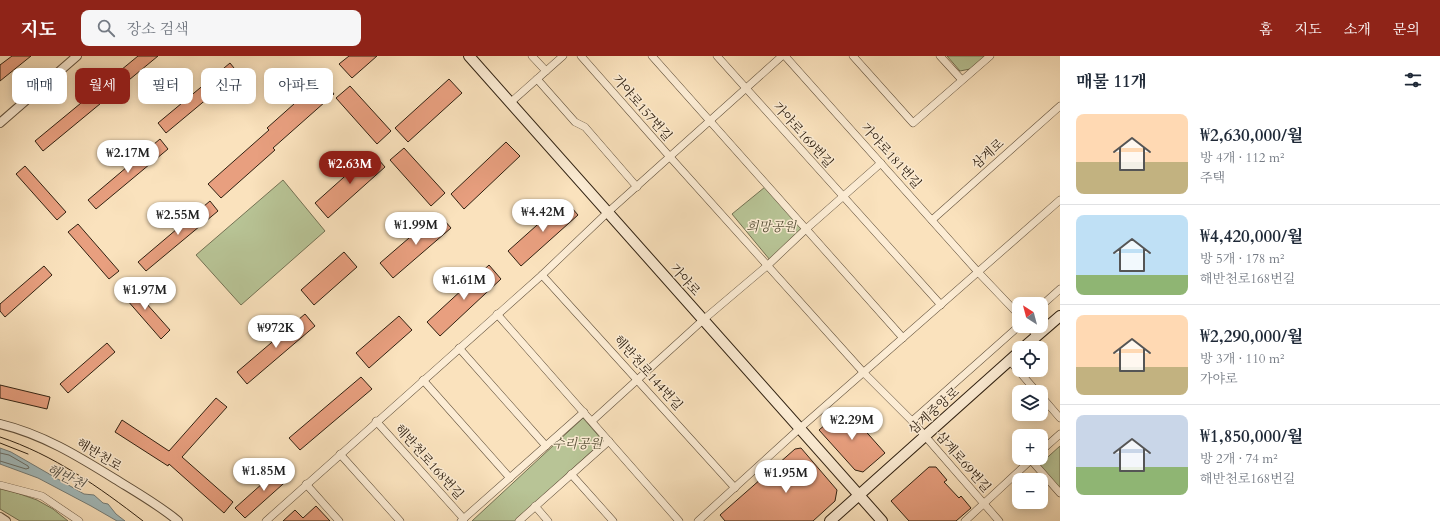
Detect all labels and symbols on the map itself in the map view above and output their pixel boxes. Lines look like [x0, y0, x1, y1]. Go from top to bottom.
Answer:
street label: 가야로157번길 [608, 71, 676, 145]
street label: 가야로169번길 [769, 98, 837, 172]
street label: 가야로181번길 [857, 119, 925, 193]
street label: 삼계로 [968, 134, 1008, 173]
pin: ₩2.17M [95, 140, 161, 174]
pin: ₩2.63M [317, 151, 383, 185]
pin: ₩4.42M [510, 199, 576, 233]
pin: ₩2.55M [145, 202, 211, 236]
pin: ₩1.99M [383, 212, 449, 246]
park label: 희망공원 [746, 218, 798, 236]
street label: 가야로 [666, 260, 705, 300]
pin: ₩1.61M [431, 267, 497, 301]
pin: ₩1.97M [112, 277, 178, 311]
north arrow [1012, 297, 1048, 333]
pin: ₩972K [248, 315, 304, 349]
street label: 해반천로144번길 [609, 332, 687, 414]
street label: 삼계중앙로 [905, 383, 964, 439]
pin: ₩2.29M [819, 407, 885, 441]
street label: 해반천로168번길 [390, 421, 468, 503]
street label: 삼계로69번길 [931, 427, 995, 497]
street label: 해반천로 [73, 434, 126, 476]
park label: 수리공원 [552, 435, 604, 453]
pin: ₩1.85M [231, 458, 297, 492]
water label: 해반천 [44, 460, 90, 495]
pin: ₩1.95M [753, 460, 819, 494]

